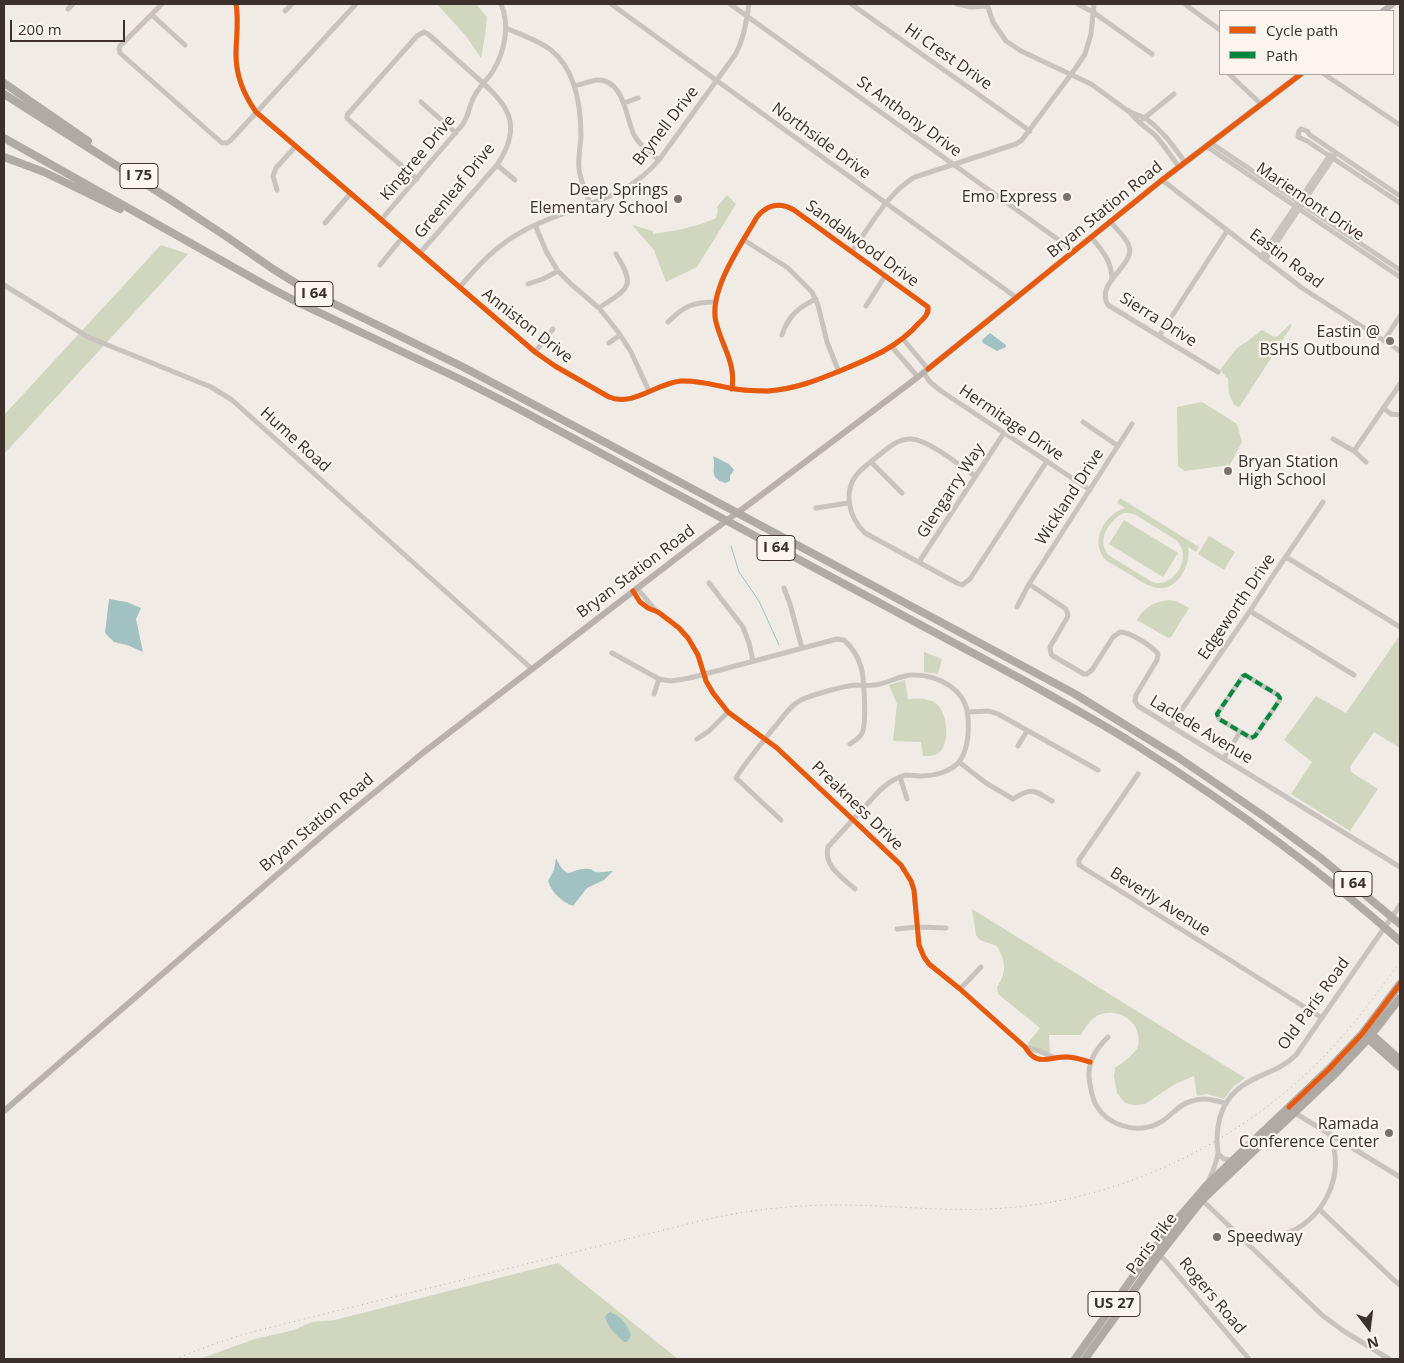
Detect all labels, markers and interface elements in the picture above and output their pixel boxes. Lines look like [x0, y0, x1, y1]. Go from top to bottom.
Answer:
scale bar [12, 10, 128, 42]
legend [1219, 10, 1394, 75]
text: 200 m [18, 19, 62, 39]
street label: Hi Crest Drive [901, 20, 995, 94]
text: Cycle path [1266, 20, 1338, 40]
text: Path [1266, 45, 1298, 65]
street label: St Anthony Drive [853, 73, 965, 161]
street label: Brynell Drive [629, 83, 703, 169]
street label: Northside Drive [768, 99, 874, 183]
street label: Kingtree Drive [377, 111, 459, 205]
street label: Greenleaf Drive [411, 140, 499, 242]
street label: Bryan Station Road [1044, 158, 1166, 262]
street label: Mariemont Drive [1252, 159, 1368, 245]
road number: I 75 [120, 164, 158, 188]
place label: Deep Springs Elementary School [530, 180, 668, 218]
place label: Emo Express [962, 187, 1057, 207]
marker: Emo Express [1061, 191, 1073, 203]
marker: Deep Springs Elementary School [672, 193, 684, 205]
street label: Sandalwood Drive [802, 197, 922, 291]
street label: Eastin Road [1245, 225, 1327, 293]
road number: I 64 [295, 282, 333, 306]
street label: Anniston Drive [478, 285, 576, 367]
street label: Sierra Drive [1116, 289, 1200, 351]
place label: Eastin @ BSHS Outbound [1259, 322, 1380, 360]
marker: Eastin @ BSHS Outbound [1384, 335, 1396, 347]
street label: Hermitage Drive [955, 381, 1067, 465]
street label: Hume Road [256, 404, 334, 476]
street label: Glengarry Way [913, 440, 989, 542]
street label: Wickland Drive [1032, 445, 1108, 549]
place label: Bryan Station High School [1238, 452, 1338, 490]
marker: Bryan Station High School [1222, 465, 1234, 477]
street label: Bryan Station Road [573, 521, 699, 623]
road number: I 64 [757, 536, 795, 560]
street label: Edgeworth Drive [1194, 550, 1280, 664]
street label: Laclede Avenue [1146, 692, 1256, 768]
street label: Preakness Drive [807, 757, 907, 855]
street label: Bryan Station Road [256, 770, 378, 876]
street label: Beverly Avenue [1106, 863, 1214, 941]
road number: I 64 [1334, 872, 1372, 896]
street label: Old Paris Road [1274, 954, 1354, 1054]
place label: Ramada Conference Center [1239, 1114, 1379, 1152]
marker: Ramada Conference Center [1383, 1127, 1395, 1139]
street label: Paris Pike [1123, 1209, 1181, 1279]
place label: Speedway [1227, 1227, 1303, 1247]
marker: Speedway [1211, 1231, 1223, 1243]
street label: Rogers Road [1175, 1254, 1249, 1338]
road number: US 27 [1088, 1292, 1140, 1316]
north arrow [1344, 1303, 1394, 1353]
text: N [1365, 1332, 1381, 1354]

